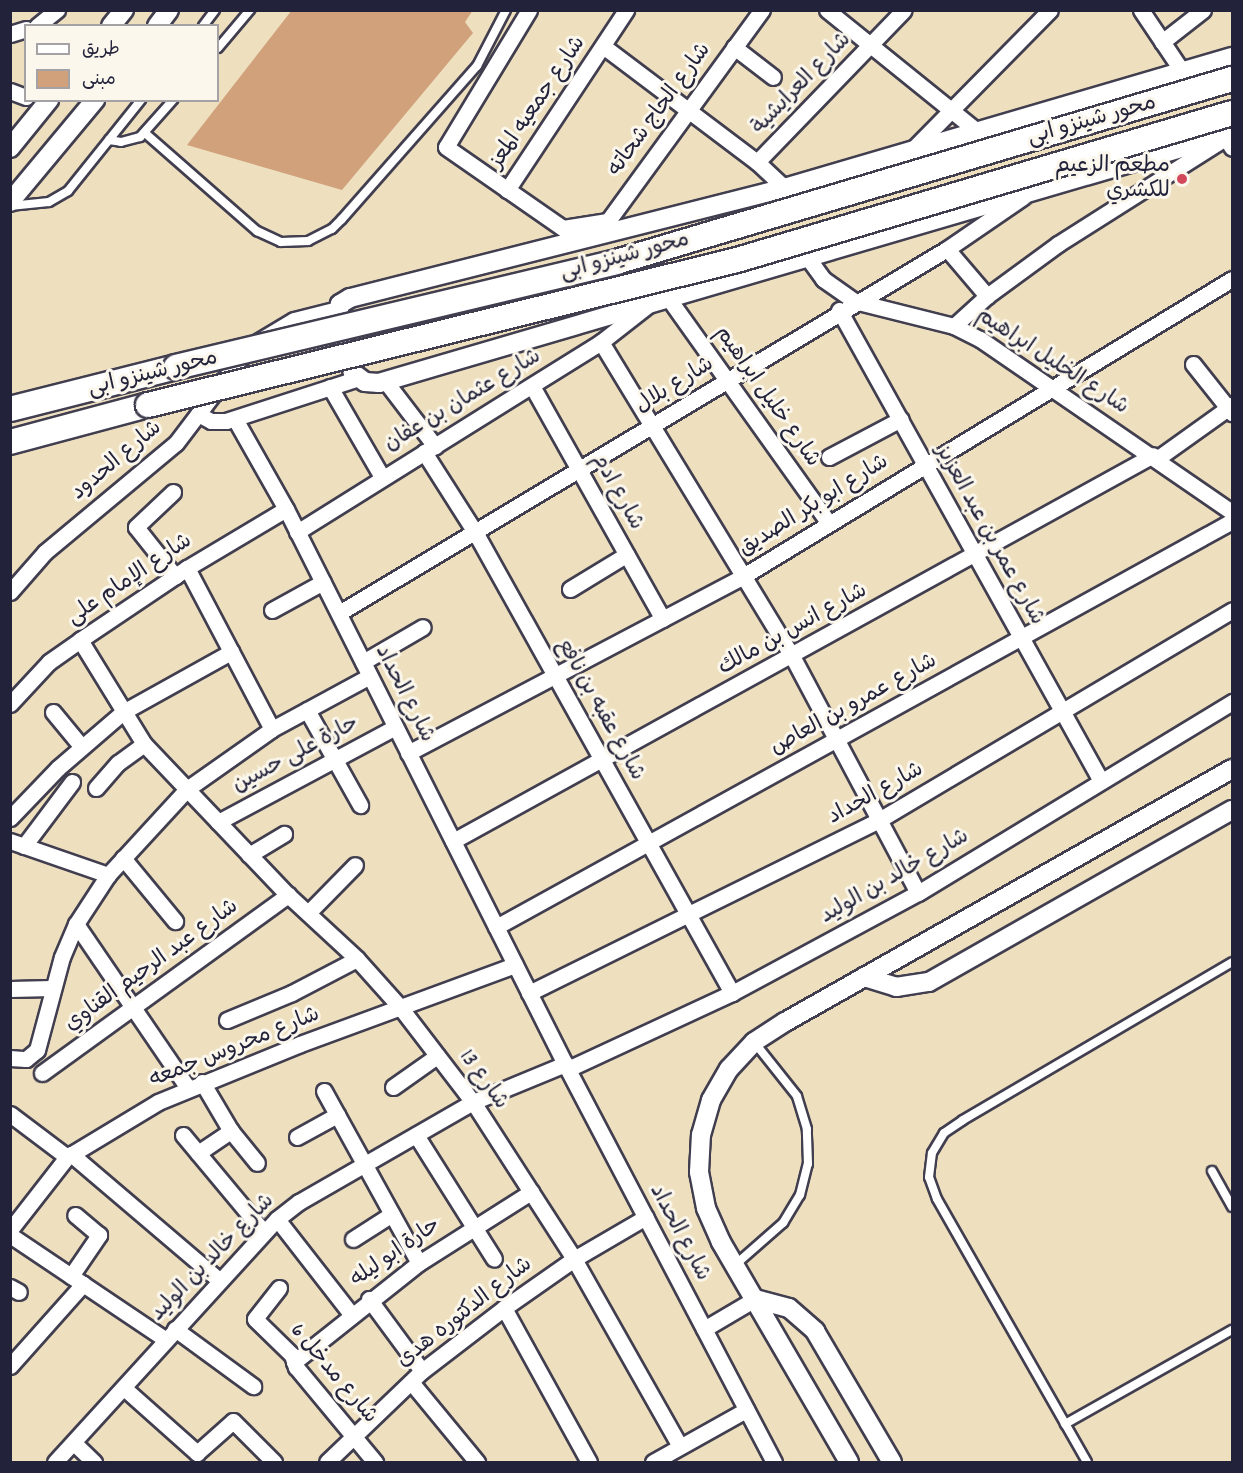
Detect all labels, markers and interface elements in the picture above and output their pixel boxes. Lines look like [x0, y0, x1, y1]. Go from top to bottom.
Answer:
legend [24, 24, 219, 102]
street label: شارع العرايشية [747, 27, 857, 141]
street label: شارع جمعيه المعز [484, 32, 592, 174]
text: طريق [82, 38, 120, 63]
street label: شارع الحاج شحاته [603, 38, 717, 182]
text: مبنى [82, 68, 116, 93]
street label: محور شينزو ابى [1025, 90, 1159, 152]
place label: مطعم الزعيم للكشري [1055, 153, 1170, 204]
marker: مطعم الزعيم للكشري [1175, 172, 1189, 186]
street label: محور شينزو ابى [558, 227, 692, 287]
street label: شارع الخليل ابراهيم [971, 303, 1133, 421]
street label: شارع خليل ابراهيم [709, 321, 825, 473]
street label: شارع عثمان بن عفان [380, 344, 546, 458]
street label: محور شينزو ابى [86, 345, 220, 403]
street label: شارع بلال [631, 352, 719, 420]
street label: شارع الحدود [66, 415, 168, 507]
street label: شارع عمر بن عبد العزيز [928, 440, 1050, 630]
street label: شارع ادم [585, 449, 649, 535]
street label: شارع ابو بكر الصديق [734, 449, 894, 563]
street label: شارع الإمام على [62, 528, 198, 632]
street label: شارع انس بن مالك [714, 578, 872, 682]
street label: شارع عقبه بن نافع [550, 634, 650, 786]
street label: شارع الحداد [368, 641, 440, 747]
street label: شارع عمرو بن العاص [766, 648, 942, 762]
street label: حارة على حسين [228, 711, 364, 799]
street label: شارع الحداد [823, 757, 929, 831]
street label: شارع خالد بن الوليد [816, 824, 974, 930]
street label: شارع عبد الرحيم القناوي [60, 894, 244, 1038]
street label: شارع محروس جمعه [146, 1002, 324, 1094]
street label: شارع 13 [453, 1045, 513, 1115]
street label: شارع الحداد [643, 1180, 715, 1286]
street label: شارع خالد بن الوليد [145, 1189, 281, 1327]
street label: حارة ابو ليله [346, 1212, 446, 1294]
street label: شارع الدكتوره هدى [392, 1252, 538, 1374]
street label: شارع مدخل 6 [283, 1318, 383, 1430]

